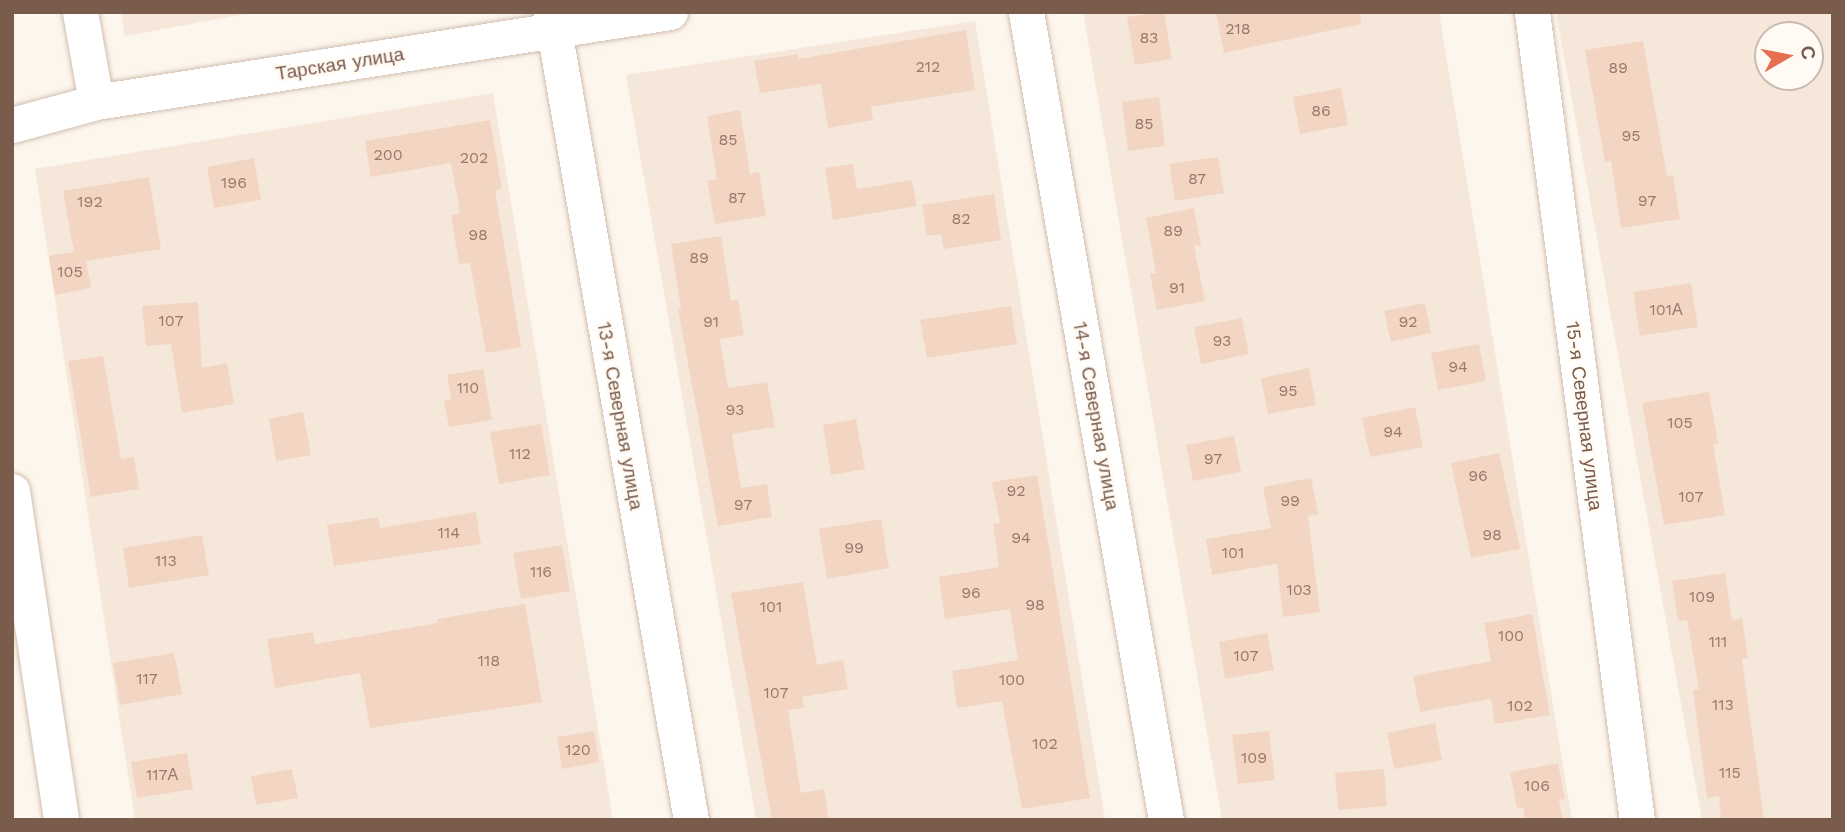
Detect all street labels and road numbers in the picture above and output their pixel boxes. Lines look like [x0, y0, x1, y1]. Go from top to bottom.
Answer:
street label: Тарская улица [274, 43, 406, 85]
street label: 13-я Северная улица [592, 320, 648, 512]
street label: 14-я Северная улица [1068, 320, 1124, 512]
street label: 15-я Северная улица [1561, 320, 1607, 512]

